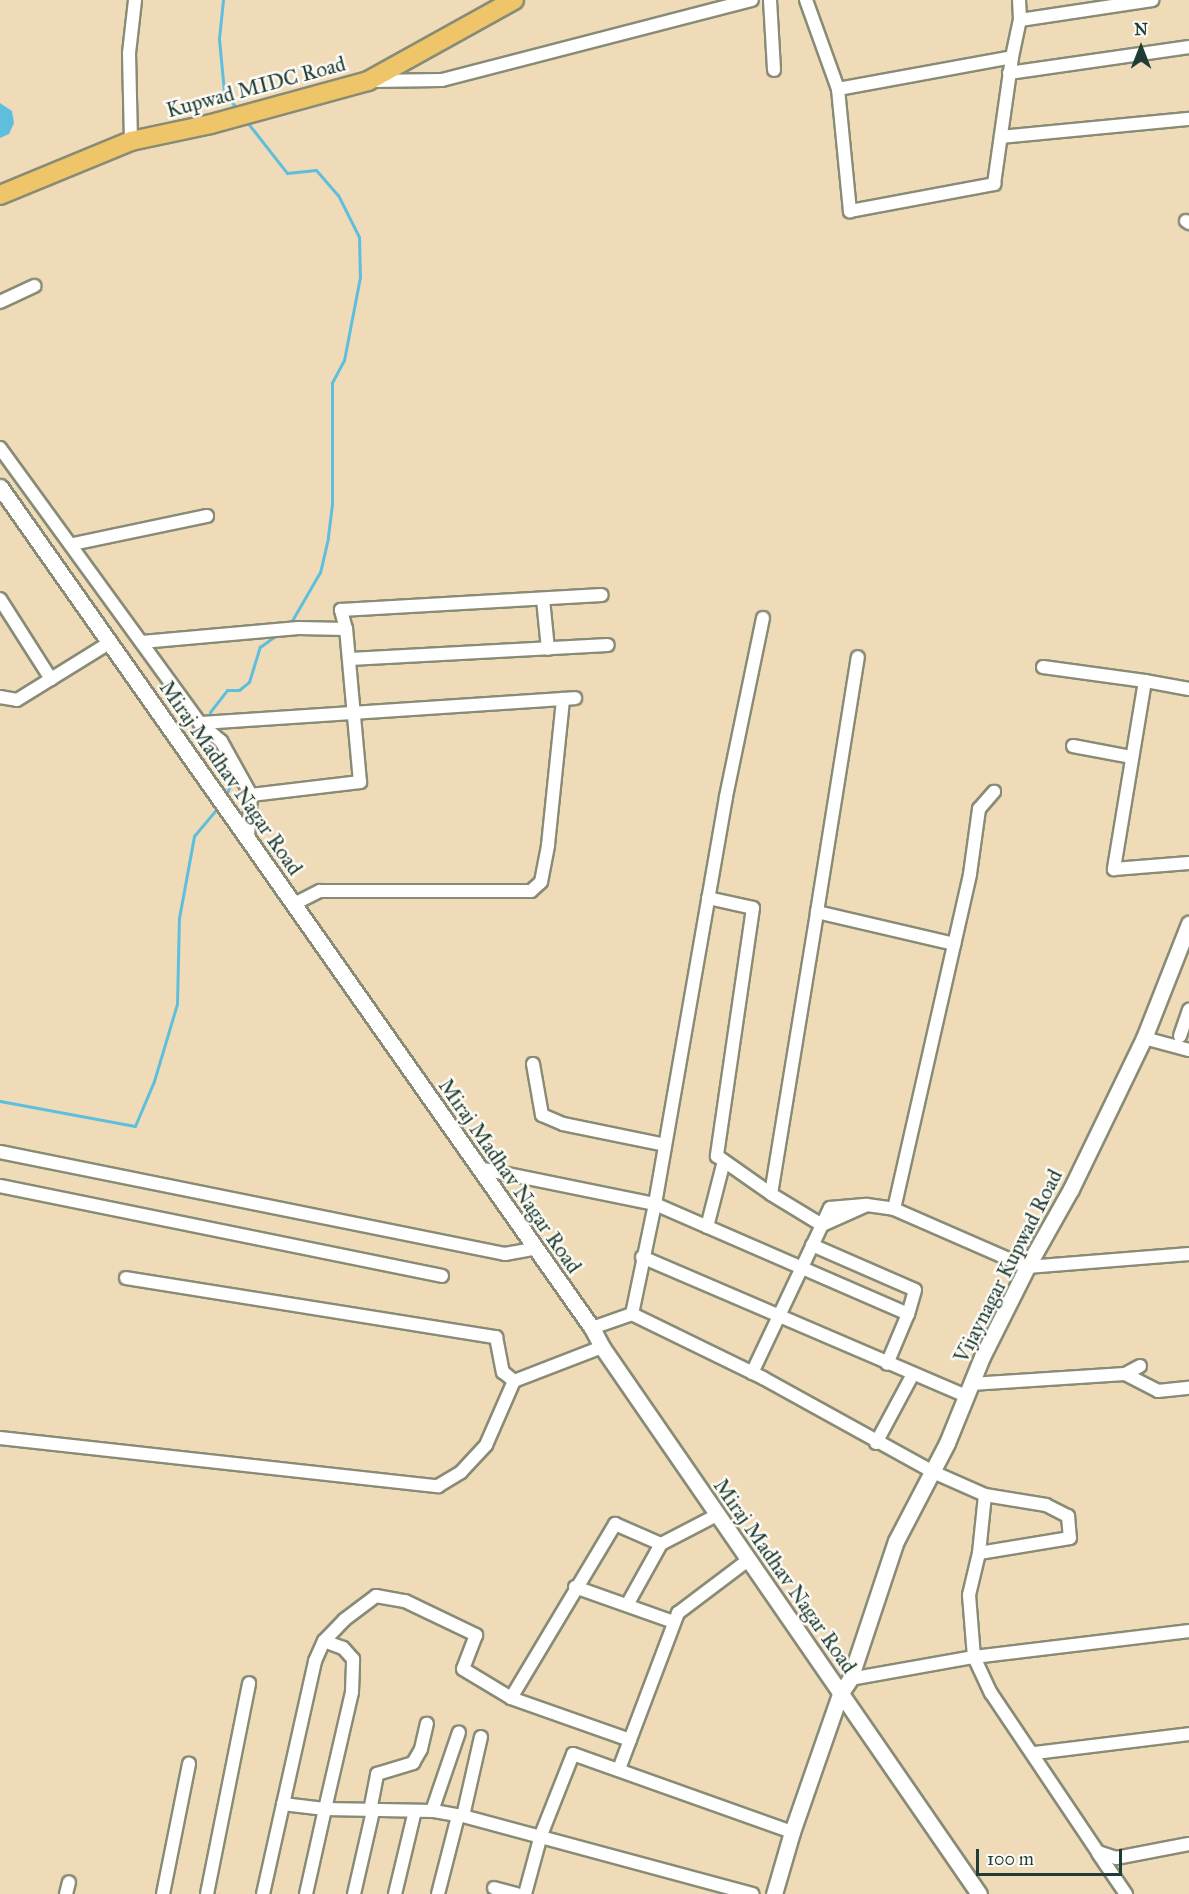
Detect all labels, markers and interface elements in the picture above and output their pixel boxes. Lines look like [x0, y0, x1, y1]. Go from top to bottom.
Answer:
north arrow [1111, 18, 1171, 78]
text: N [1134, 20, 1148, 39]
street label: Kupwad MIDC Road [164, 51, 348, 123]
street label: Miraj Madhav Nagar Road [154, 676, 308, 880]
street label: Miraj Madhav Nagar Road [433, 1074, 587, 1278]
street label: Vijaynagar Kupwad Road [948, 1165, 1068, 1367]
street label: Miraj Madhav Nagar Road [708, 1474, 862, 1678]
scale bar [979, 1837, 1124, 1875]
text: 100 m [987, 1848, 1034, 1870]

